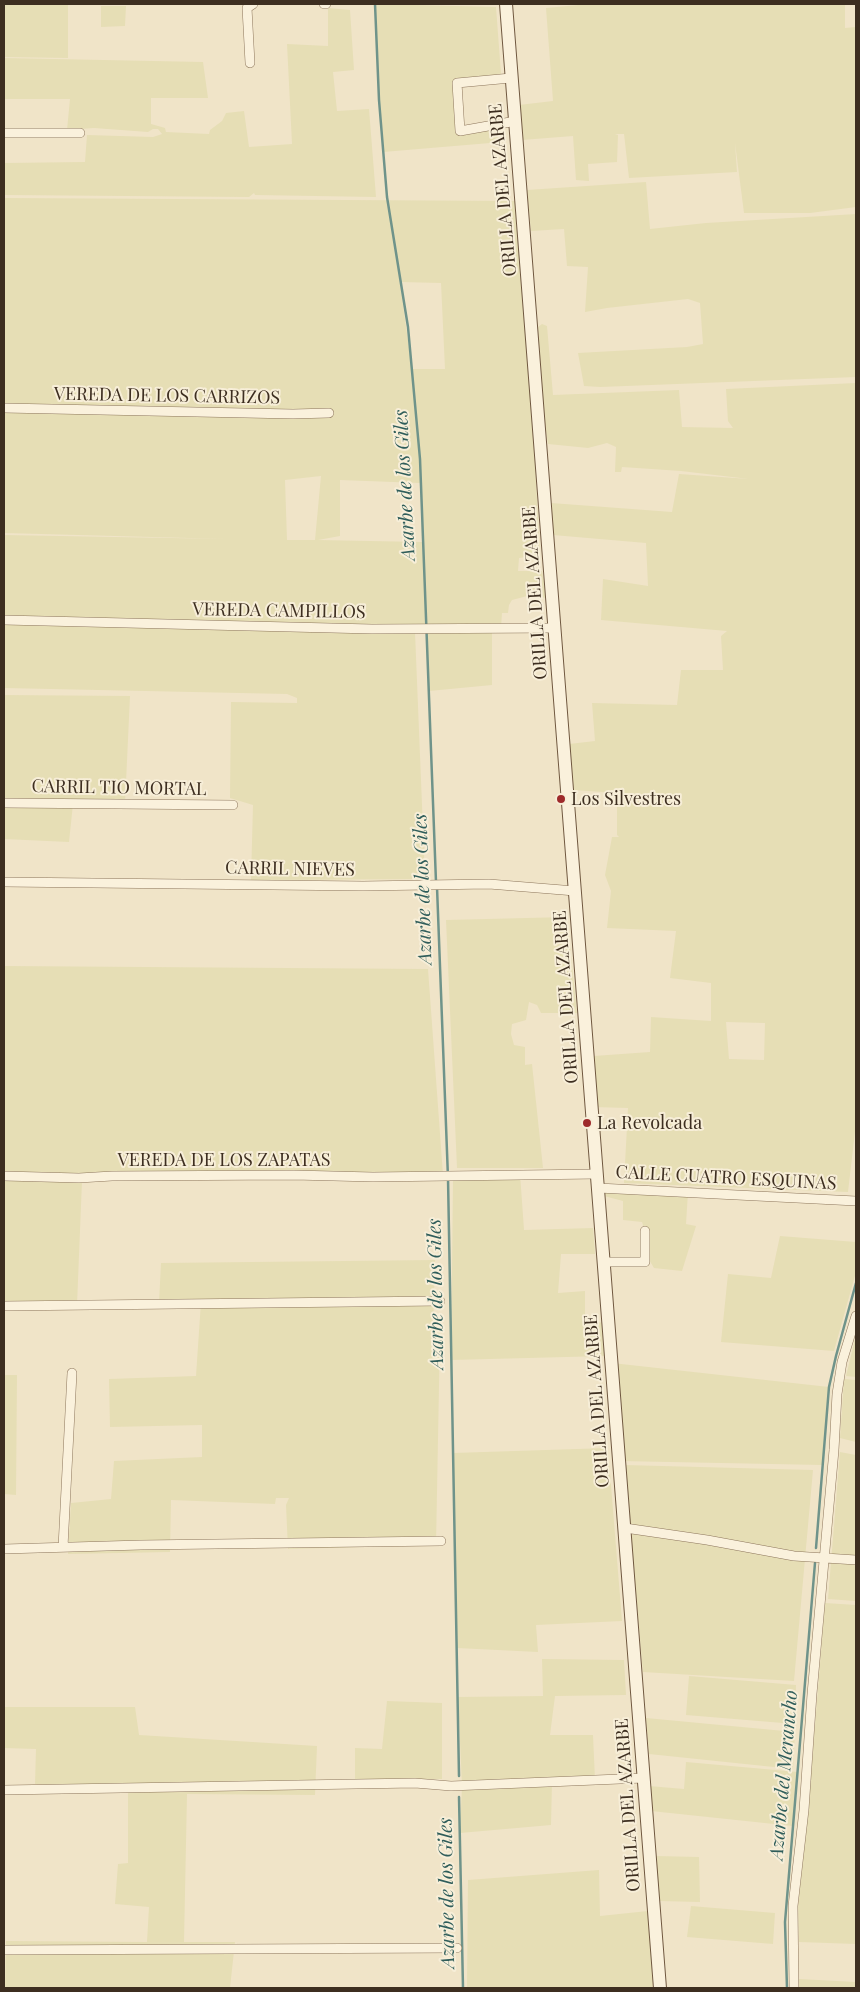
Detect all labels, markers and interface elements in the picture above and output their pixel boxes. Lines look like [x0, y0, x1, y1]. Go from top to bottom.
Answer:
street label: ORILLA DEL AZARBE [485, 103, 521, 277]
street label: VEREDA DE LOS CARRIZOS [54, 383, 280, 409]
water label: Azarbe de los Giles [390, 409, 420, 561]
street label: ORILLA DEL AZARBE [518, 506, 552, 680]
street label: VEREDA CAMPILLOS [192, 599, 366, 623]
street label: CARRIL TIO MORTAL [31, 776, 207, 800]
place label: Los Silvestres [571, 788, 681, 810]
marker: Los Silvestres [555, 793, 567, 805]
water label: Azarbe de los Giles [409, 813, 437, 965]
street label: CARRIL NIEVES [225, 857, 355, 881]
street label: ORILLA DEL AZARBE [549, 910, 583, 1084]
place label: La Revolcada [597, 1112, 702, 1134]
marker: La Revolcada [581, 1117, 593, 1129]
street label: VEREDA DE LOS ZAPATAS [117, 1149, 331, 1171]
street label: CALLE CUATRO ESQUINAS [615, 1161, 837, 1195]
water label: Azarbe de los Giles [423, 1218, 449, 1370]
street label: ORILLA DEL AZARBE [580, 1314, 614, 1488]
water label: Azarbe del Merancho [765, 1689, 803, 1861]
street label: ORILLA DEL AZARBE [611, 1718, 645, 1892]
water label: Azarbe de los Giles [434, 1817, 460, 1969]

